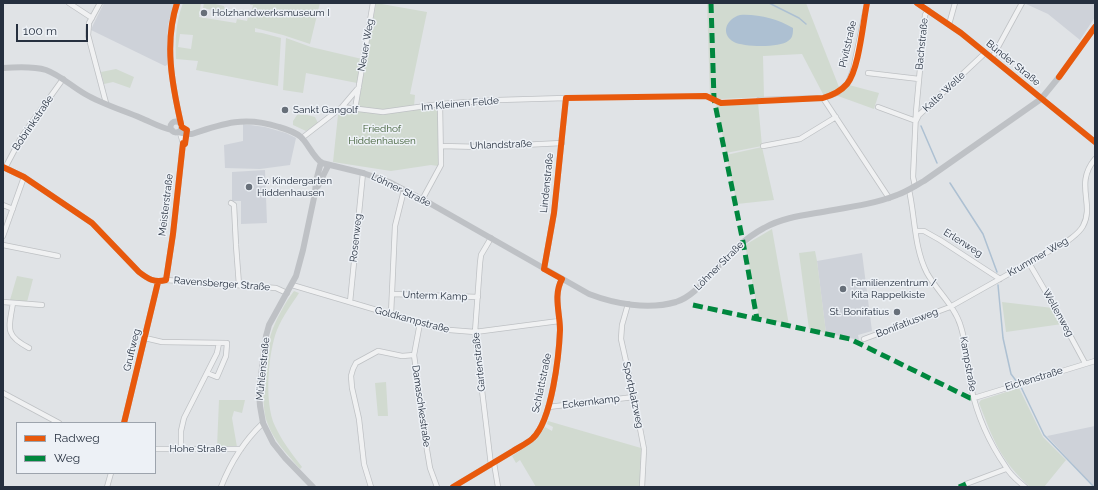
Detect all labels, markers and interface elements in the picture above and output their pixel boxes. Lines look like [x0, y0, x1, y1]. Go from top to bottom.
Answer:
place label: Holzhandwerksmuseum I [212, 7, 330, 19]
marker: Holzhandwerksmuseum I [199, 8, 209, 18]
scale bar [18, 16, 90, 42]
street label: Neuer Weg [355, 18, 377, 72]
street label: Bachstraße [913, 18, 931, 70]
street label: Pivitstraße [837, 19, 859, 69]
text: 100 m [23, 24, 57, 38]
street label: Bünder Straße [983, 37, 1043, 89]
street label: Kalte Welle [920, 69, 968, 115]
street label: Bobrinkstraße [10, 93, 56, 153]
street label: Im Kleinen Felde [421, 95, 499, 113]
place label: Sankt Gangolf [293, 104, 358, 116]
marker: Sankt Gangolf [280, 105, 290, 115]
park label: Friedhof Hiddenhausen [348, 123, 416, 146]
street label: Uhlandstraße [470, 138, 532, 152]
street label: Lindenstraße [538, 152, 556, 214]
street label: Löhner Straße [369, 170, 433, 210]
street label: Meisterstraße [156, 173, 176, 237]
place label: Ev. Kindergarten Hiddenhausen [257, 175, 332, 198]
marker: Ev. Kindergarten Hiddenhausen [244, 182, 254, 192]
street label: Rosenweg [347, 213, 365, 263]
street label: Erlenweg [941, 226, 985, 260]
street label: Krummer Weg [1006, 235, 1070, 279]
street label: Löhner Straße [692, 239, 746, 293]
street label: Ravensberger Straße [173, 275, 271, 293]
place label: Familienzentrum / Kita Rappelkiste [851, 277, 937, 300]
marker: Familienzentrum / Kita Rappelkiste [838, 284, 848, 294]
street label: Wellenweg [1040, 287, 1076, 339]
street label: Unterm Kamp [402, 289, 468, 303]
street label: Goldkampstraße [373, 304, 451, 336]
place label: St. Bonifatius [830, 306, 889, 318]
street label: Bonifatiusweg [874, 306, 940, 340]
marker: St. Bonifatius [892, 307, 902, 317]
street label: Gruftweg [121, 328, 143, 372]
street label: Gartenstraße [470, 332, 488, 392]
street label: Kampstraße [957, 336, 979, 392]
street label: Mühlenstraße [254, 337, 272, 401]
street label: Schlattstraße [530, 352, 554, 414]
street label: Sportplatzweg [620, 361, 646, 429]
street label: Damaschkestraße [409, 364, 433, 448]
street label: Eichenstraße [1004, 365, 1064, 393]
street label: Eckernkamp [562, 393, 620, 411]
legend [16, 422, 156, 474]
text: Radweg [54, 431, 100, 445]
street label: Hohe Straße [169, 443, 227, 455]
text: Weg [54, 451, 80, 465]

